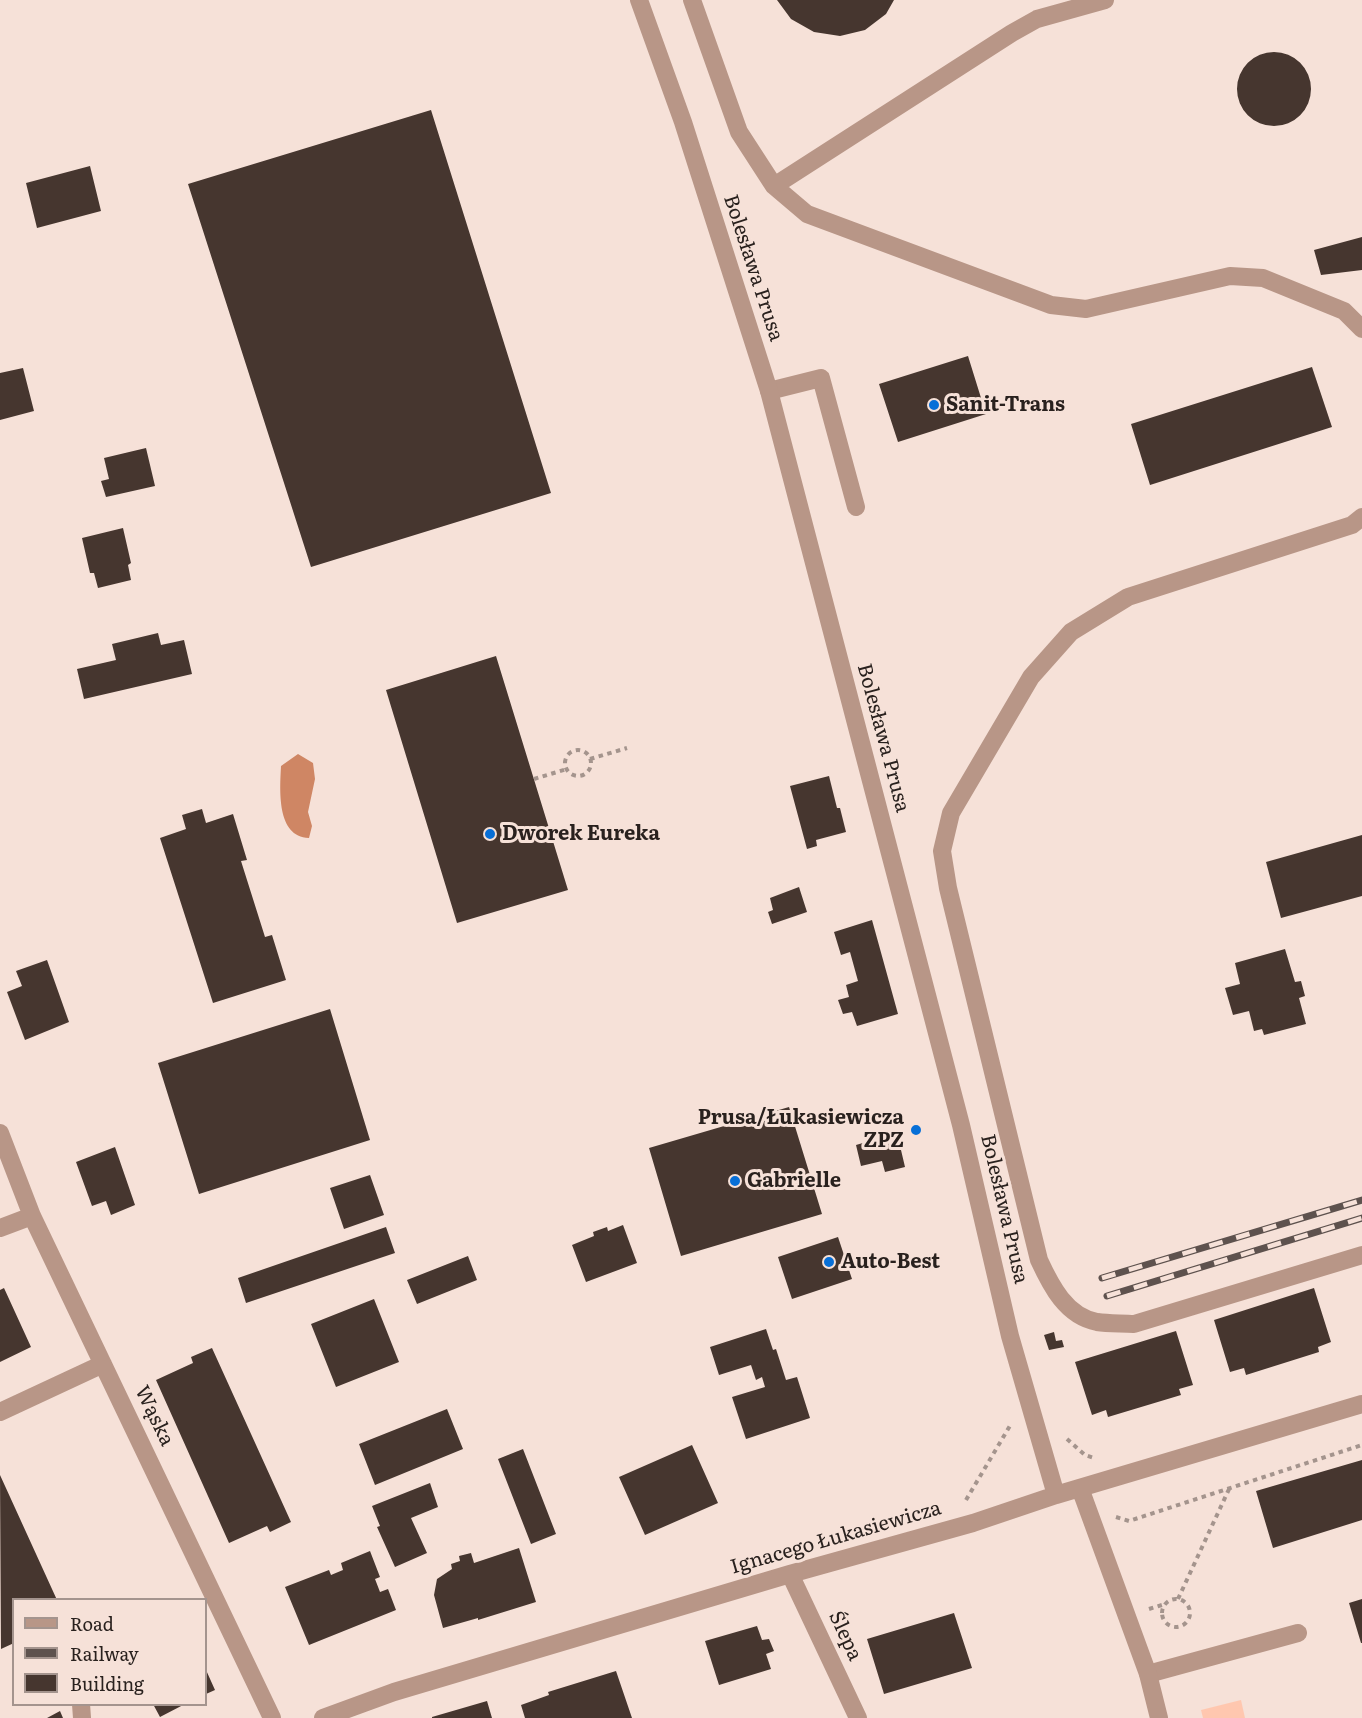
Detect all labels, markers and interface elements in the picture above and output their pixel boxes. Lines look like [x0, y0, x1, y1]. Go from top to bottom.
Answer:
street label: Bolesława Prusa [718, 192, 788, 344]
place label: Sanit-Trans [946, 393, 1065, 417]
marker: Sanit-Trans [927, 398, 941, 412]
street label: Bolesława Prusa [852, 661, 914, 815]
place label: Dworek Eureka [502, 822, 660, 846]
marker: Dworek Eureka [483, 827, 497, 841]
place label: Prusa/Łukasiewicza ZPZ [698, 1106, 904, 1153]
marker: Prusa/Łukasiewicza ZPZ [909, 1123, 923, 1137]
street label: Bolesława Prusa [975, 1132, 1033, 1286]
place label: Gabrielle [747, 1169, 841, 1193]
marker: Gabrielle [728, 1174, 742, 1188]
place label: Auto-Best [841, 1250, 940, 1274]
marker: Auto-Best [822, 1255, 836, 1269]
street label: Wąska [129, 1382, 179, 1450]
street label: Ignacego Łukasiewicza [728, 1496, 944, 1580]
legend [12, 1598, 207, 1706]
street label: Ślepa [823, 1607, 867, 1665]
text: Road [70, 1610, 114, 1637]
text: Railway [70, 1640, 139, 1667]
text: Building [70, 1670, 144, 1697]

